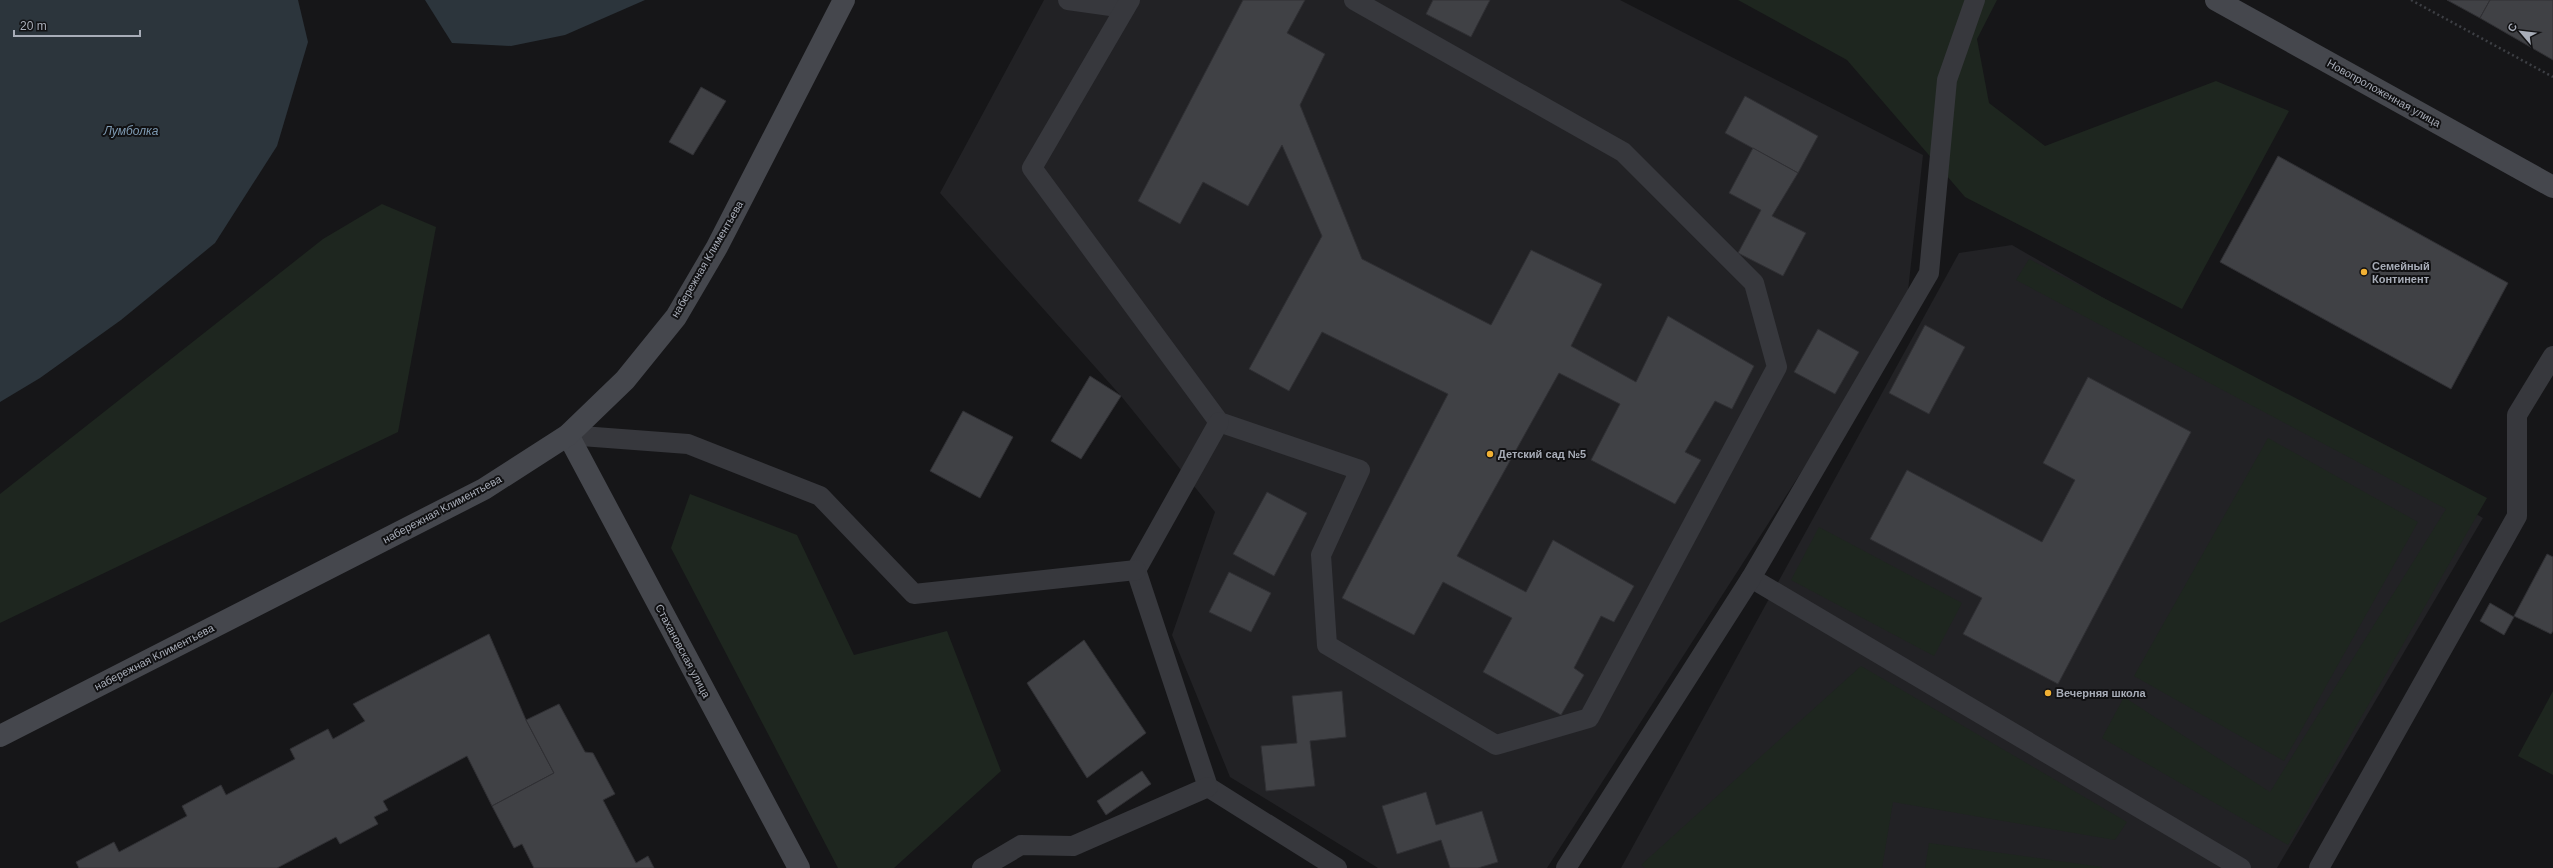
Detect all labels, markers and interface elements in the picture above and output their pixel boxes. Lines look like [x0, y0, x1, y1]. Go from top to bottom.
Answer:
scale bar [14, 12, 140, 38]
north arrow [2501, 12, 2541, 52]
text: 20 m [20, 19, 47, 33]
text: С [2505, 21, 2519, 34]
street label: Новопроложенная улица [2325, 57, 2443, 130]
water label: Лумболка [103, 124, 159, 138]
street label: набережная Климентьева [669, 198, 746, 319]
place label: Семейный Континент [2372, 260, 2430, 285]
marker: Семейный Континент [2359, 267, 2369, 277]
place label: Детский сад №5 [1498, 448, 1586, 460]
marker: Детский сад №5 [1485, 449, 1495, 459]
street label: набережная Климентьева [381, 472, 504, 545]
street label: Стахановская улица [653, 602, 713, 701]
street label: набережная Климентьева [92, 621, 217, 692]
place label: Вечерняя школа [2056, 687, 2147, 699]
marker: Вечерняя школа [2043, 688, 2053, 698]

